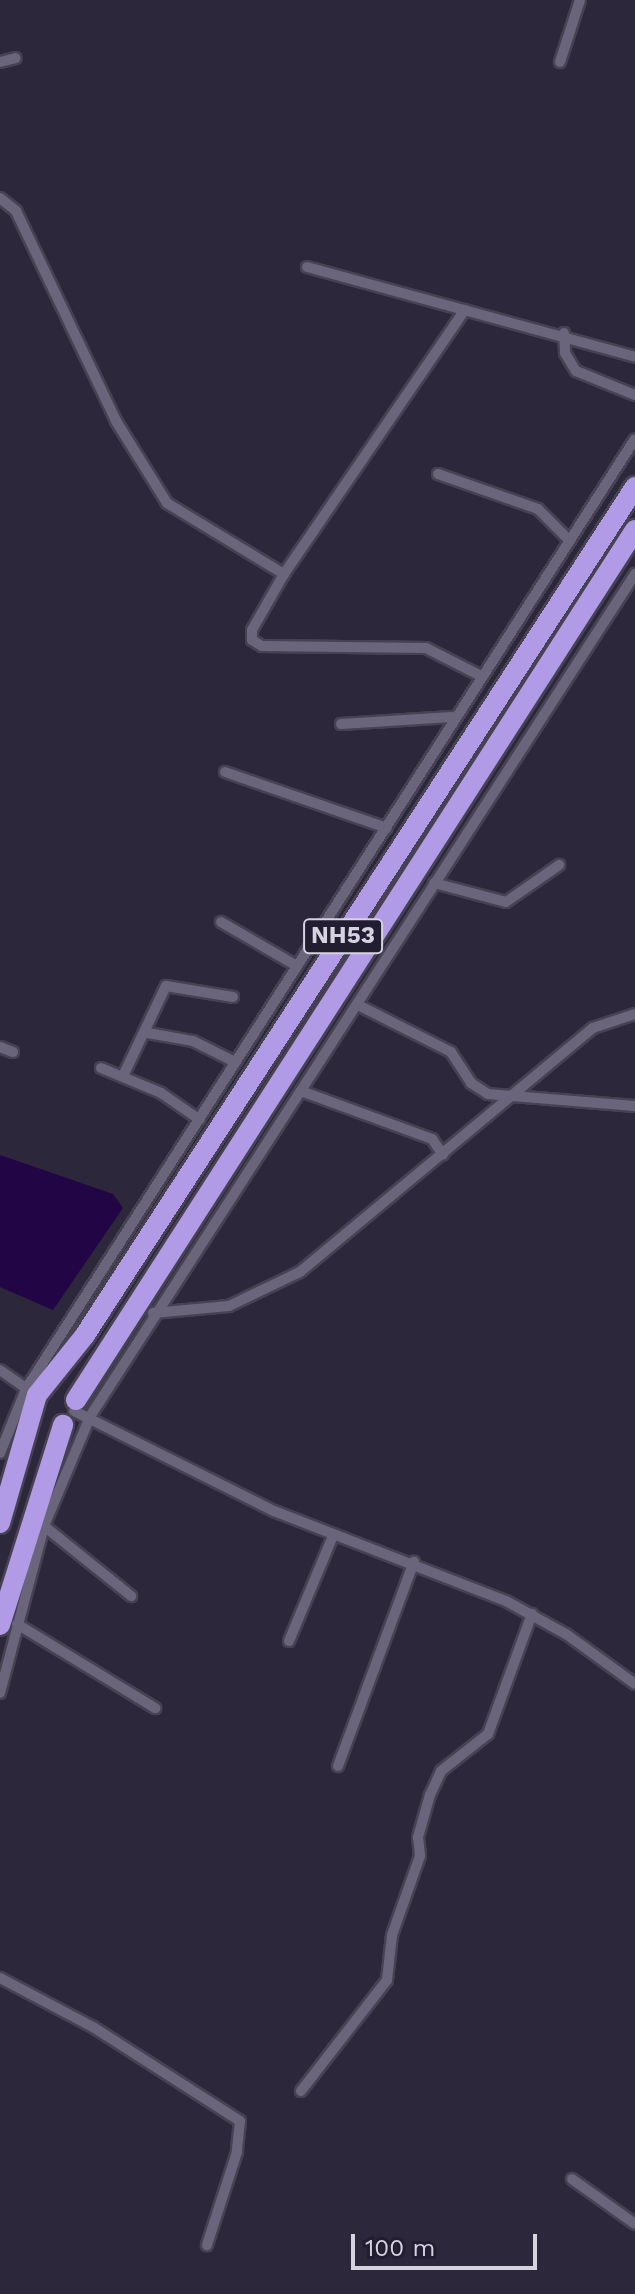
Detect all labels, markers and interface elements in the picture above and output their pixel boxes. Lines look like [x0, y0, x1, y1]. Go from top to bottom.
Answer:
road number: NH53 [303, 916, 383, 956]
scale bar [355, 2218, 541, 2268]
text: 100 m [365, 2234, 435, 2262]

